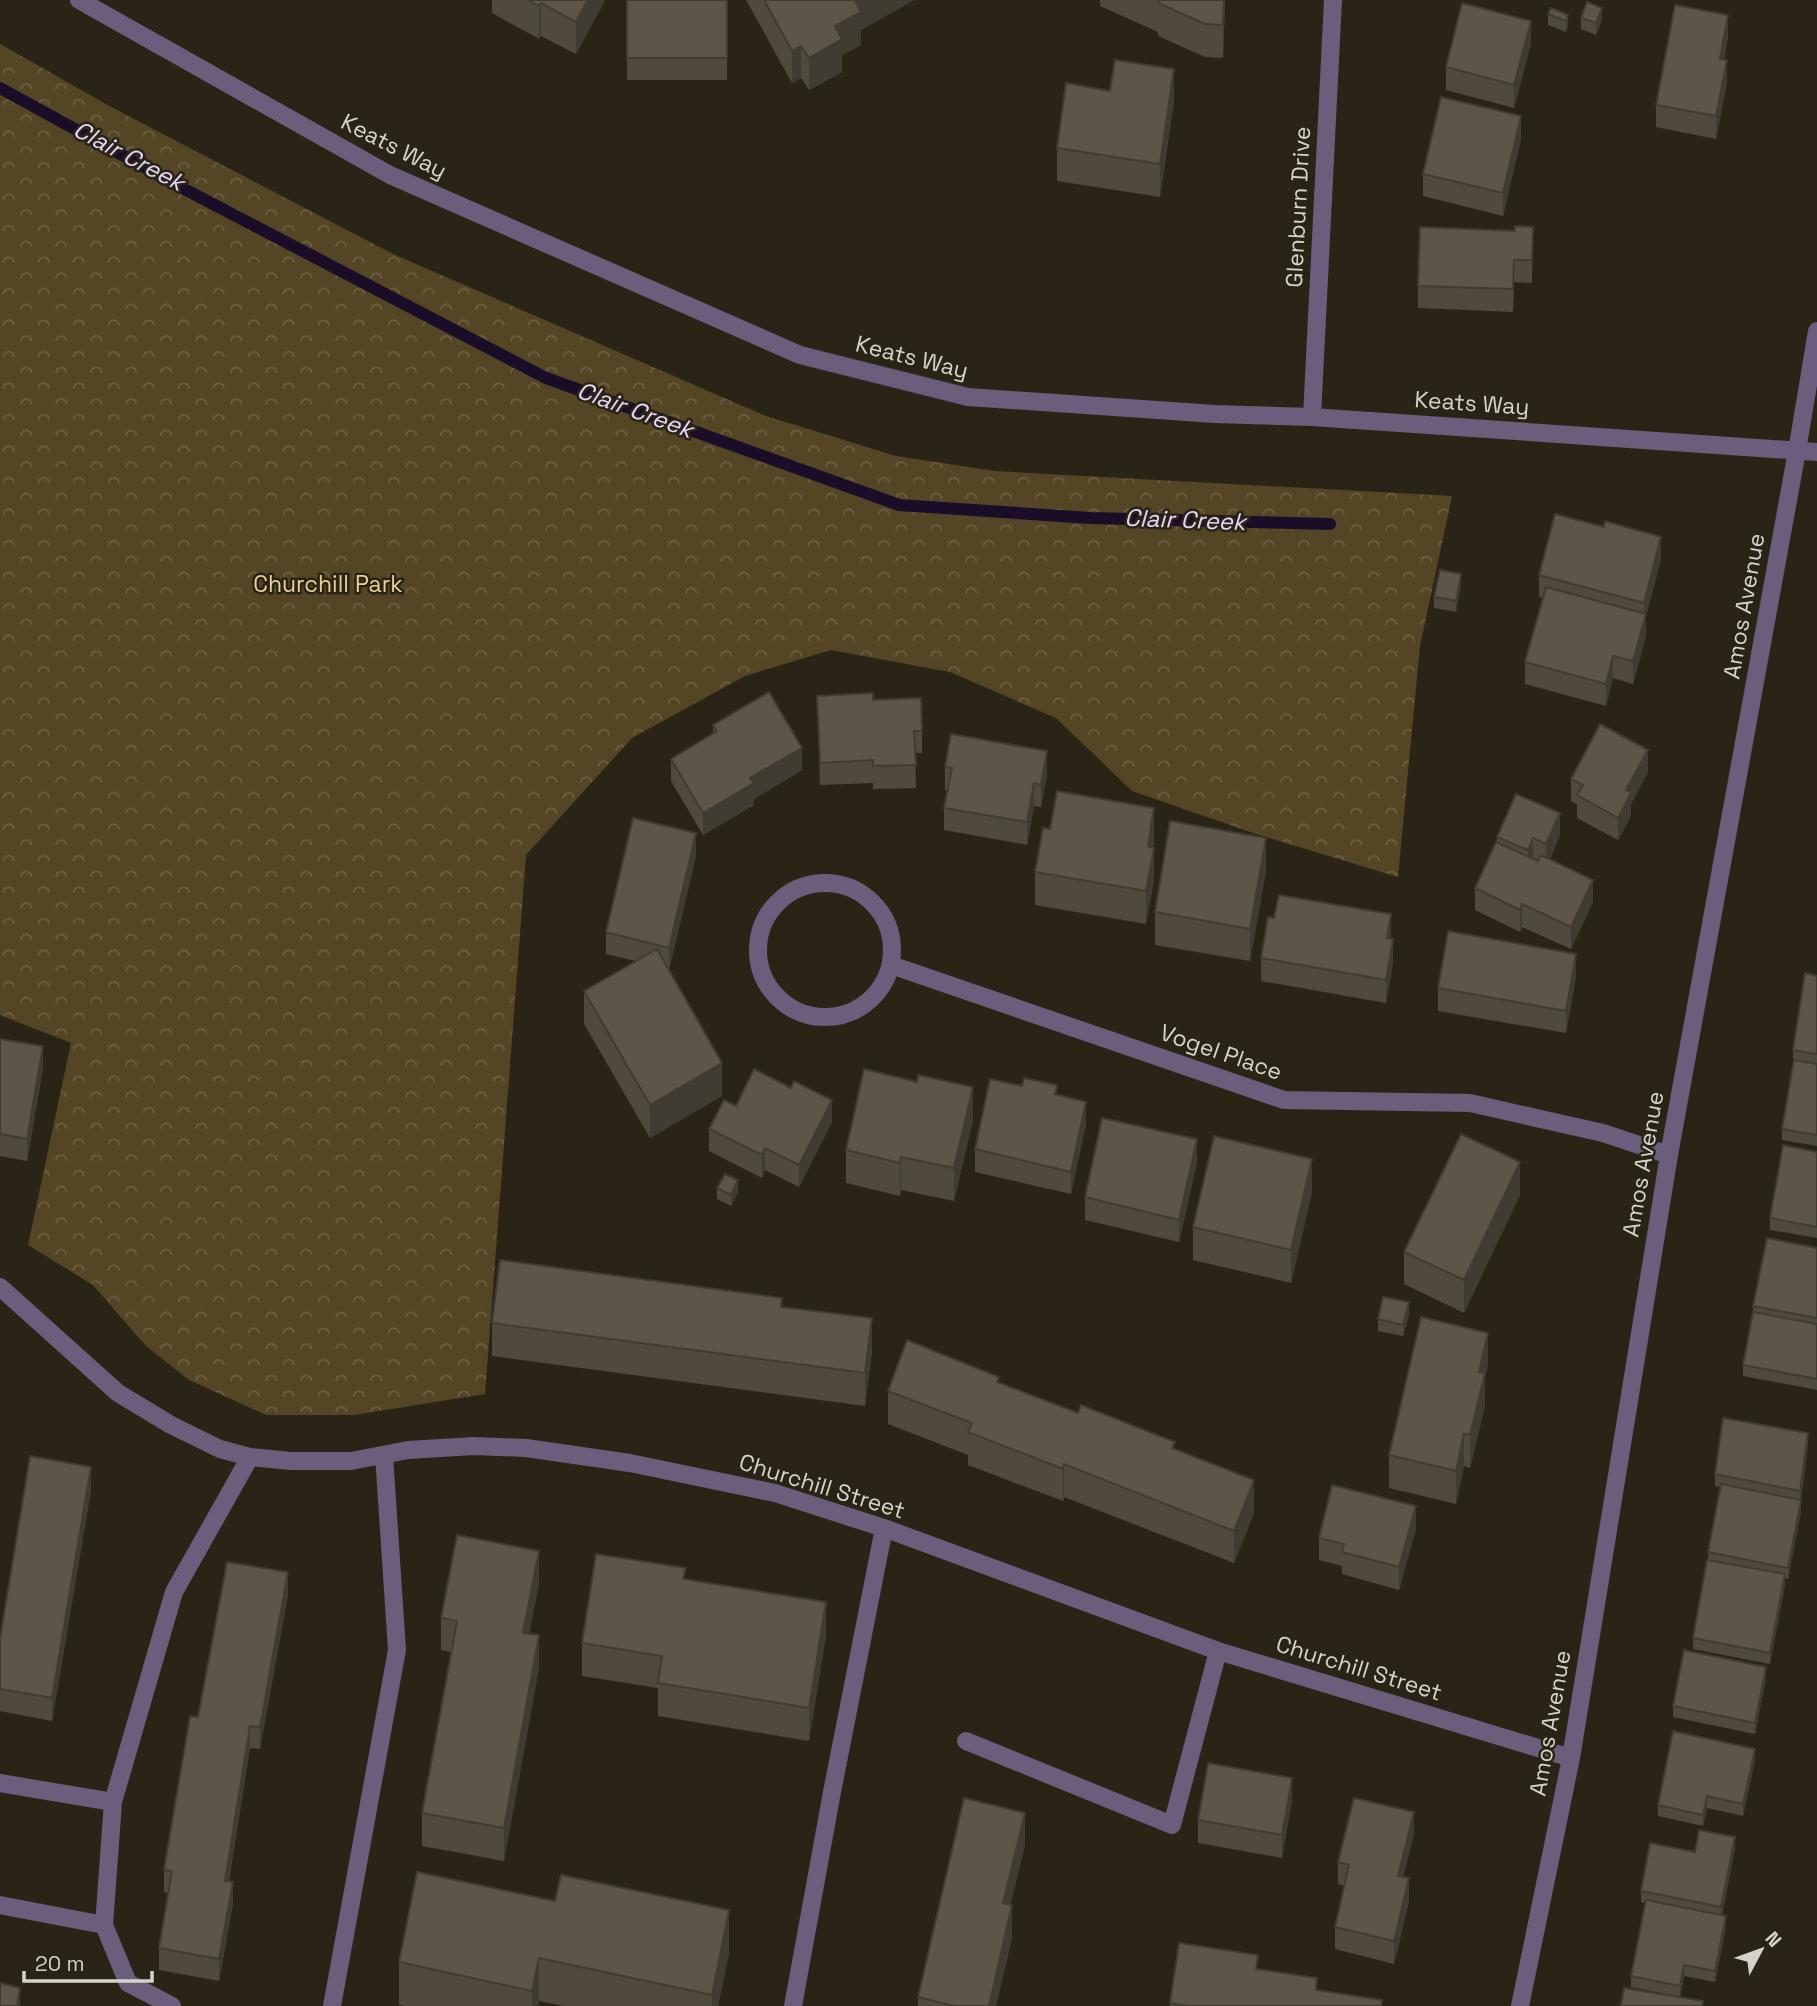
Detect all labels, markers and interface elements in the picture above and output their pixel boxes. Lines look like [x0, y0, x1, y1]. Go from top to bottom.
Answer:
street label: Keats Way [336, 107, 452, 185]
water label: Clair Creek [68, 113, 193, 199]
street label: Glenburn Drive [1279, 126, 1317, 288]
street label: Keats Way [853, 329, 971, 385]
water label: Clair Creek [573, 374, 700, 446]
street label: Keats Way [1414, 384, 1530, 422]
water label: Clair Creek [1124, 502, 1249, 537]
street label: Amos Avenue [1716, 531, 1772, 681]
park label: Churchill Park [253, 569, 403, 599]
street label: Vogel Place [1156, 1017, 1286, 1087]
street label: Amos Avenue [1615, 1089, 1671, 1239]
street label: Churchill Street [735, 1447, 909, 1525]
street label: Churchill Street [1272, 1629, 1446, 1707]
street label: Amos Avenue [1522, 1648, 1578, 1798]
north arrow [1726, 1915, 1796, 1985]
text: N [1760, 1926, 1787, 1952]
scale bar [24, 1940, 152, 1984]
text: 20 m [35, 1950, 85, 1977]

